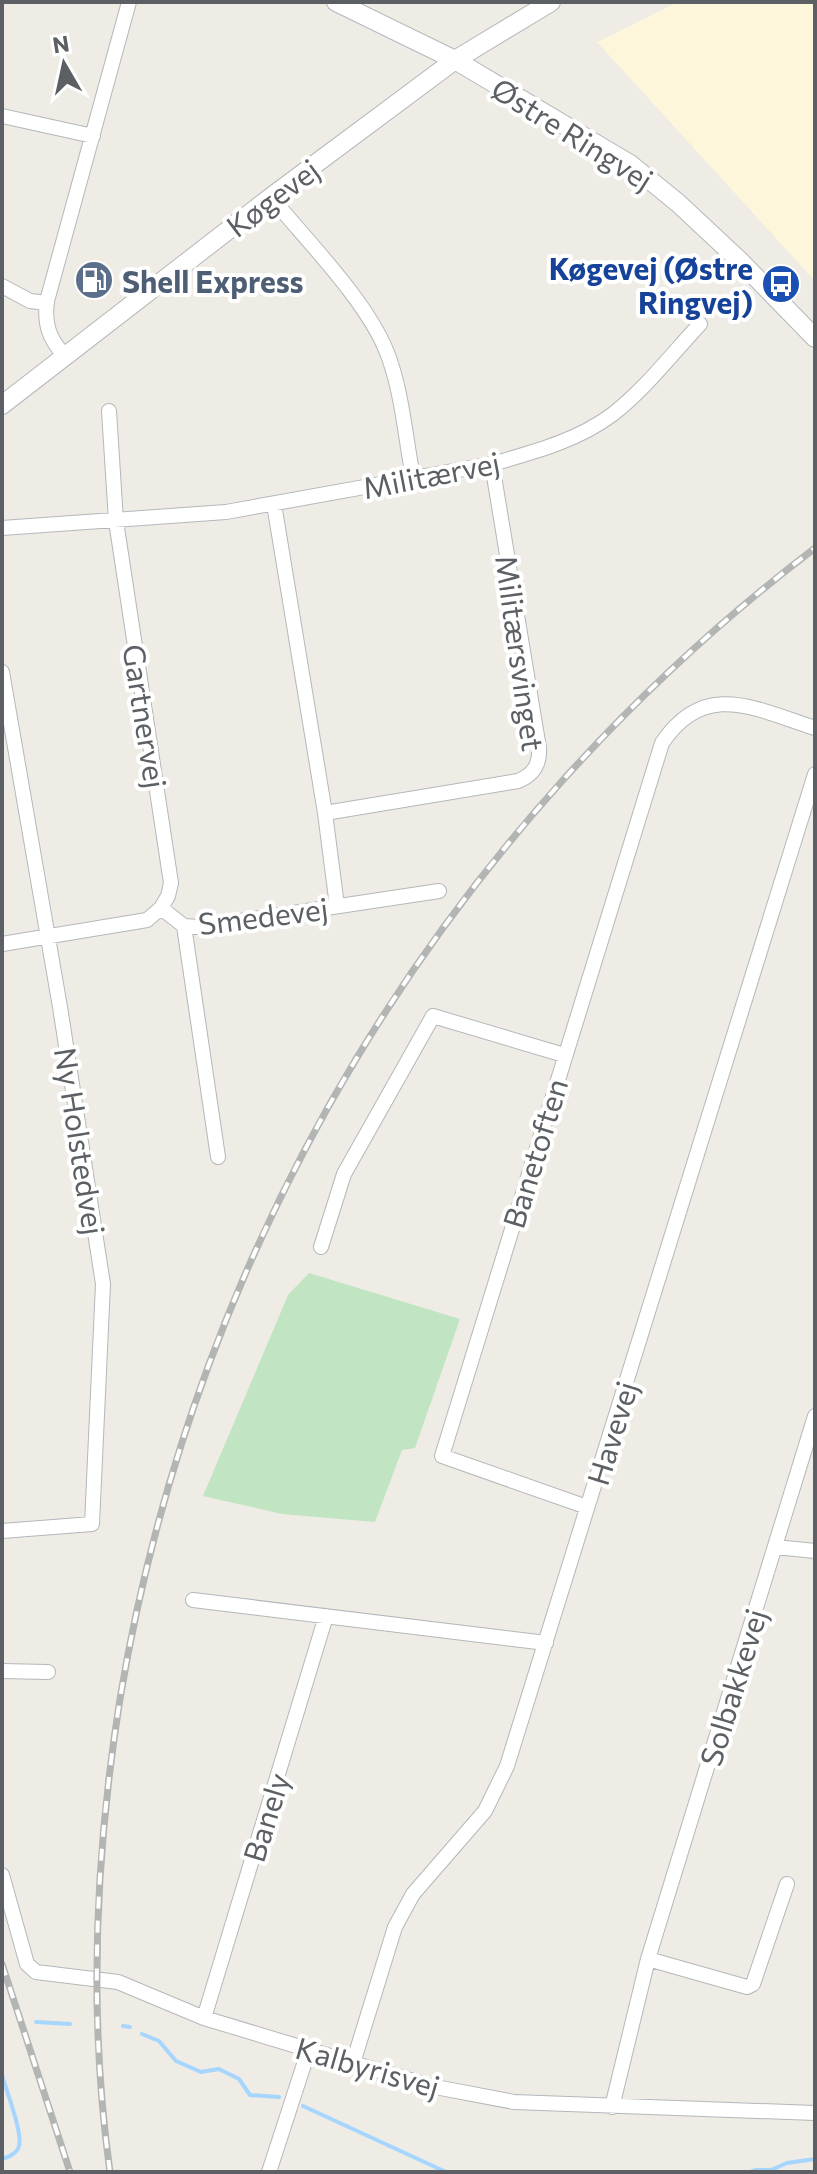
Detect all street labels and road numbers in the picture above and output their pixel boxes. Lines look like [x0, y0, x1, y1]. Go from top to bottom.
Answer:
street label: Østre Ringvej [486, 69, 660, 197]
street label: Køgevej [218, 150, 326, 244]
street label: Militærvej [359, 443, 503, 505]
street label: Militærsvinget [489, 553, 553, 753]
street label: Gartnervej [116, 641, 176, 791]
street label: Smedevej [196, 889, 330, 941]
street label: Ny Holstedvej [48, 1045, 114, 1237]
street label: Banetoften [494, 1074, 574, 1232]
street label: Havevej [578, 1377, 644, 1489]
street label: Solbakkevej [691, 1604, 773, 1770]
street label: Banely [234, 1768, 296, 1866]
street label: Kalbyrisvej [292, 2028, 444, 2104]

